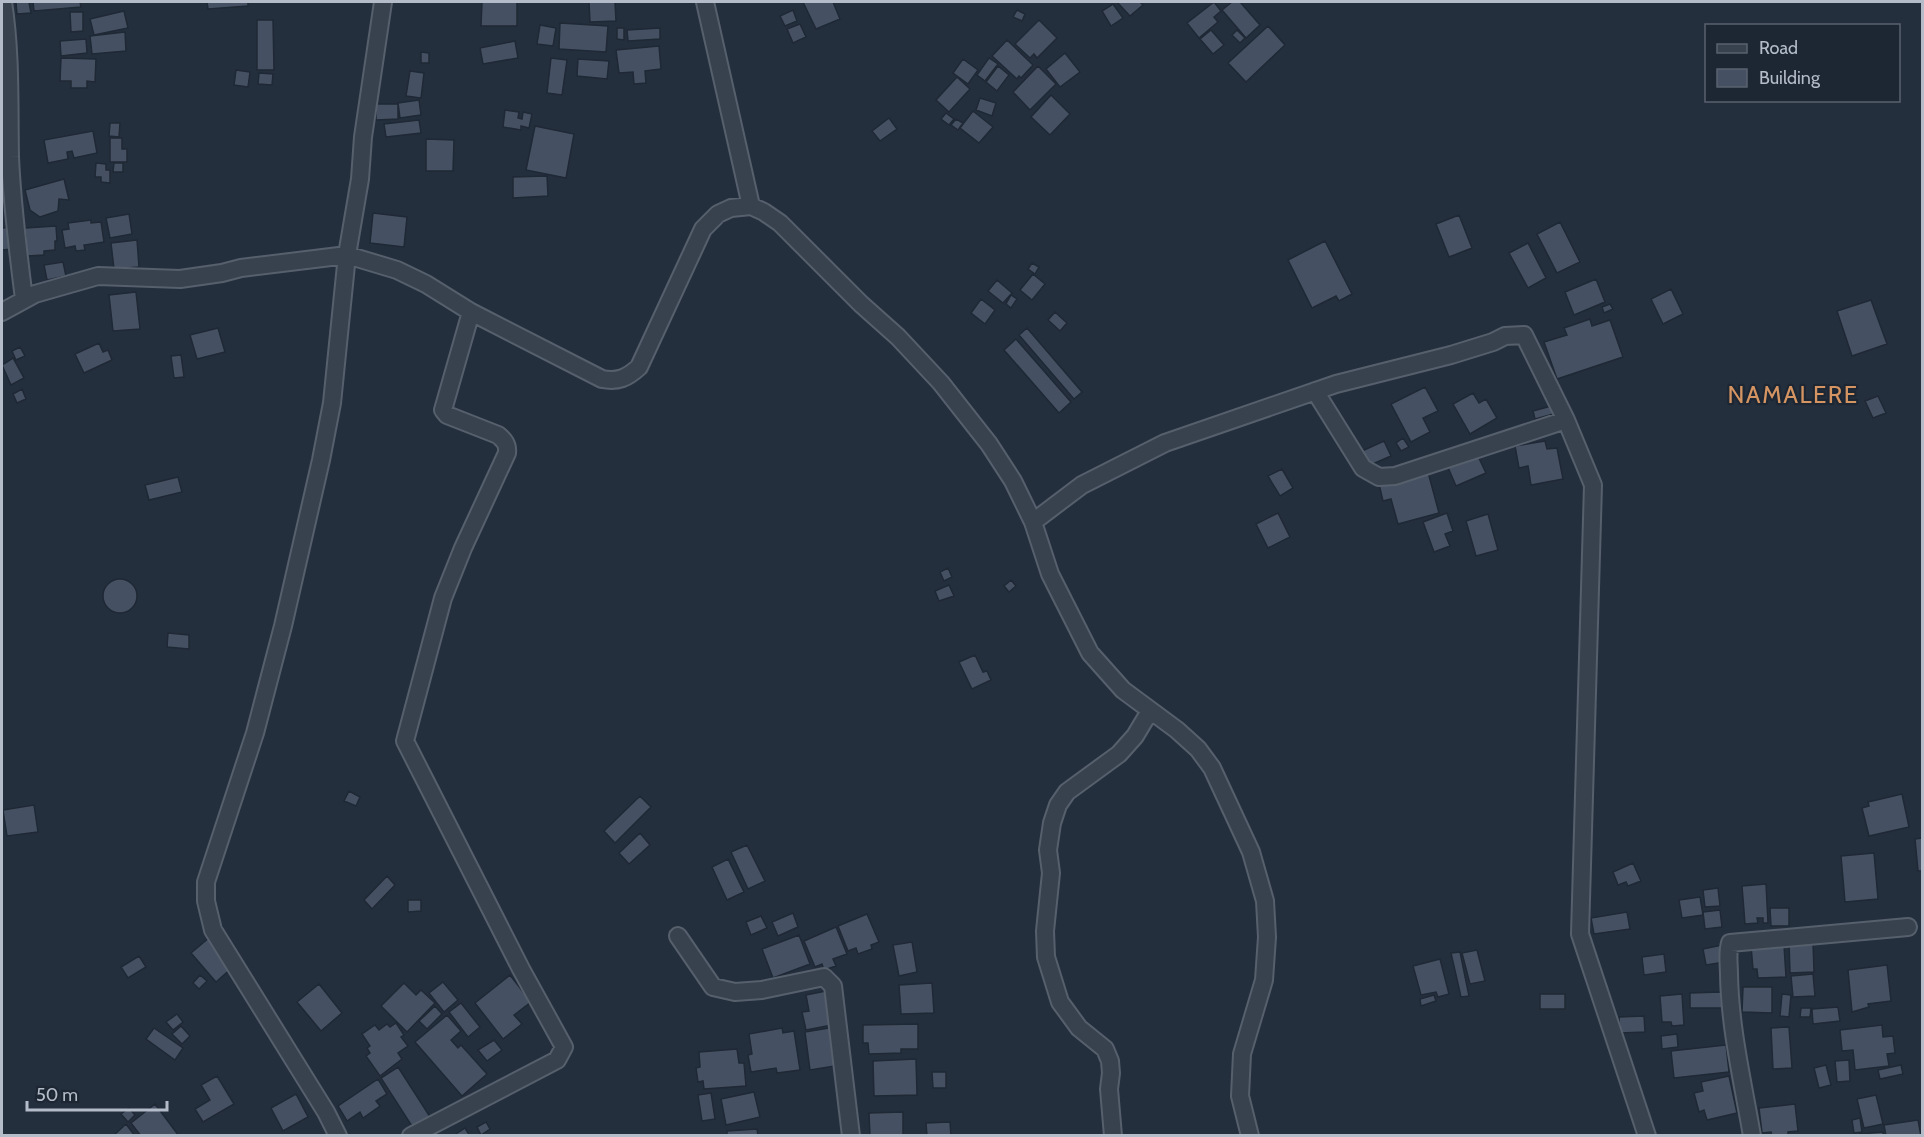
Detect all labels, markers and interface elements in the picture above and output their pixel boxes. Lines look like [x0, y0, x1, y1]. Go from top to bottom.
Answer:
legend [1705, 24, 1900, 102]
text: Road [1759, 37, 1798, 59]
text: Building [1759, 67, 1821, 89]
district label: NAMALERE [1727, 380, 1859, 409]
scale bar [27, 1074, 166, 1112]
text: 50 m [36, 1084, 78, 1106]

